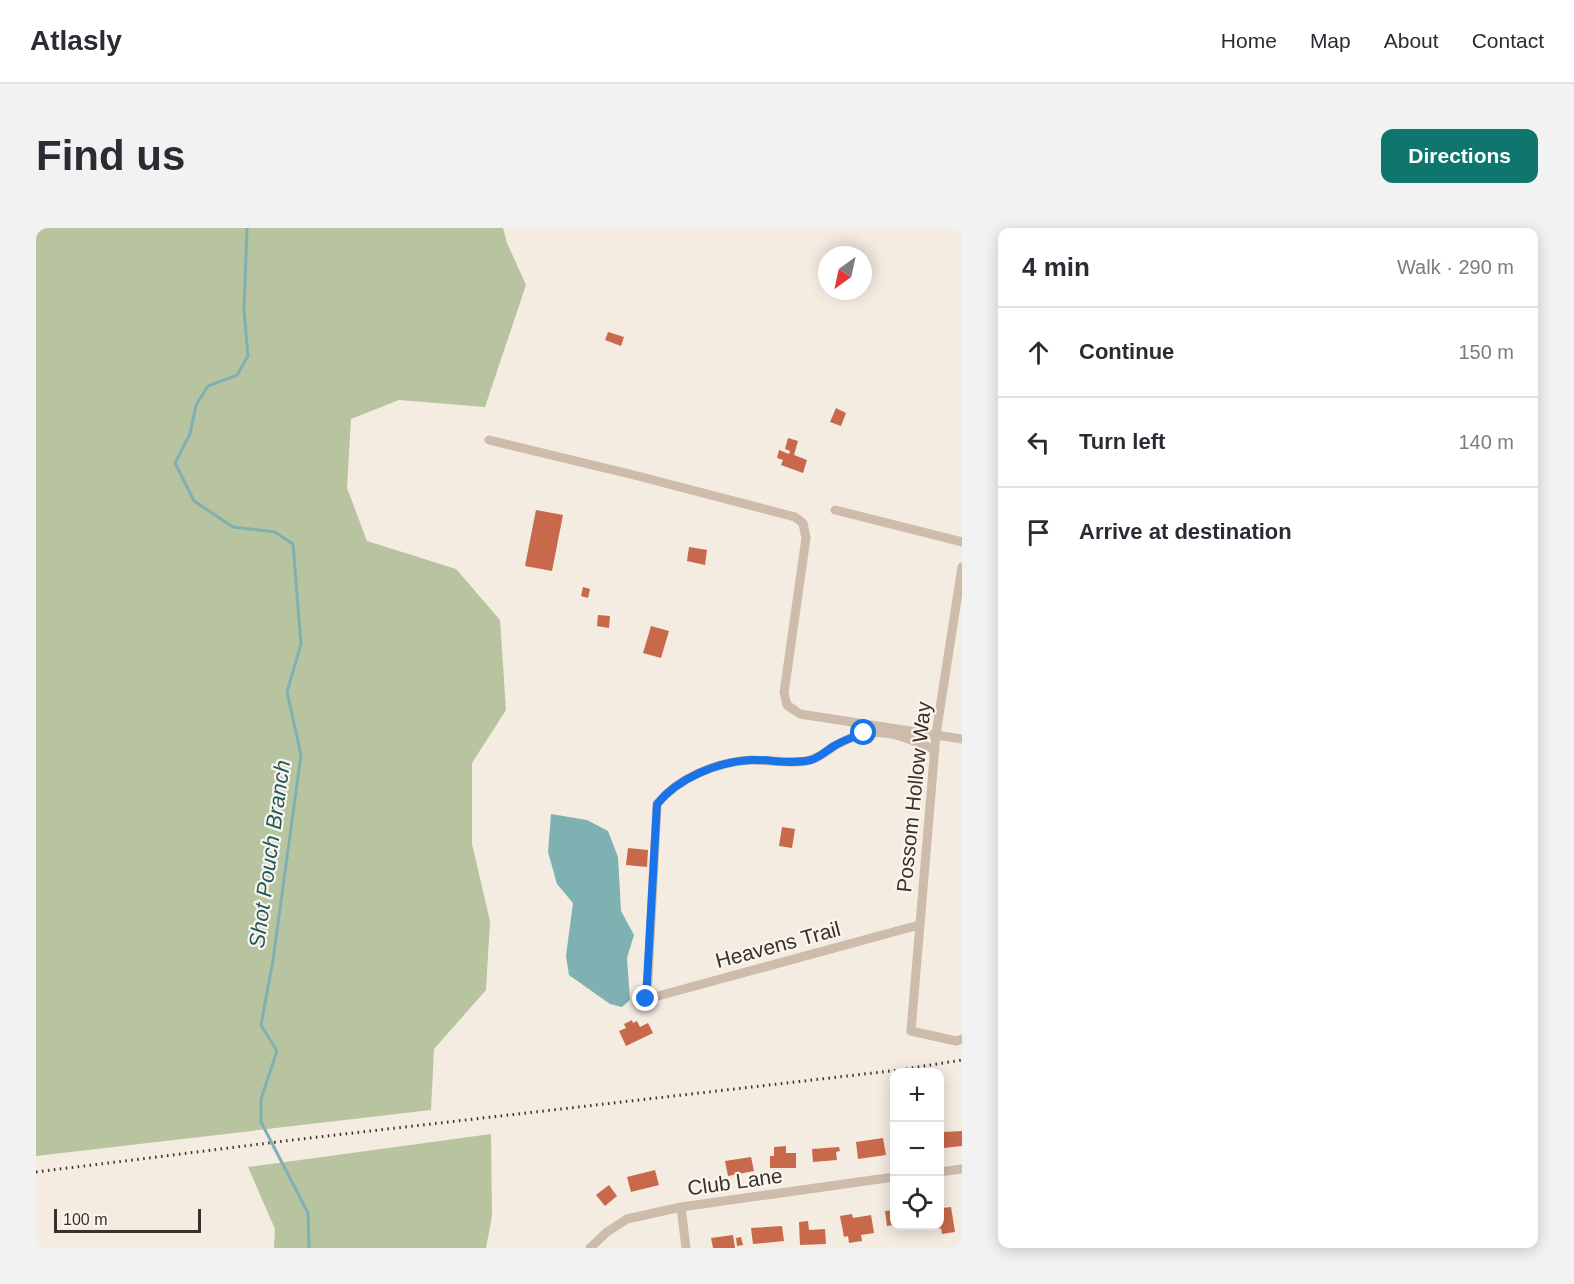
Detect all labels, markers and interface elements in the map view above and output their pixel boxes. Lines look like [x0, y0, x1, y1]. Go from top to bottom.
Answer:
text: Atlasly [30, 25, 122, 56]
text: Home [1221, 29, 1277, 52]
text: Map [1310, 29, 1351, 52]
text: About [1384, 29, 1439, 52]
text: Contact [1472, 29, 1544, 52]
button: Directions [1381, 129, 1538, 183]
text: Find us [36, 132, 185, 179]
north arrow [818, 246, 872, 300]
text: 4 min [1022, 252, 1090, 282]
text: Walk · 290 m [1397, 256, 1514, 278]
icon: ahead [1022, 336, 1055, 369]
text: Continue [1079, 339, 1174, 364]
text: 150 m [1458, 341, 1514, 363]
icon: left [1022, 426, 1055, 459]
text: Turn left [1079, 429, 1165, 454]
text: 140 m [1458, 431, 1514, 453]
icon: arrive [1022, 516, 1055, 549]
text: Arrive at destination [1079, 519, 1292, 544]
street label: Possom Hollow Way [892, 700, 935, 894]
route start [850, 719, 876, 745]
water label: Shot Pouch Branch [244, 758, 295, 950]
street label: Heavens Trail [713, 917, 843, 972]
route end [632, 985, 658, 1011]
map controls [890, 1068, 944, 1230]
button: + [890, 1068, 944, 1122]
button: − [890, 1122, 944, 1176]
street label: Club Lane [686, 1163, 784, 1200]
button: locate [890, 1176, 944, 1230]
scale bar [54, 1206, 201, 1234]
text: 100 m [63, 1211, 107, 1228]

